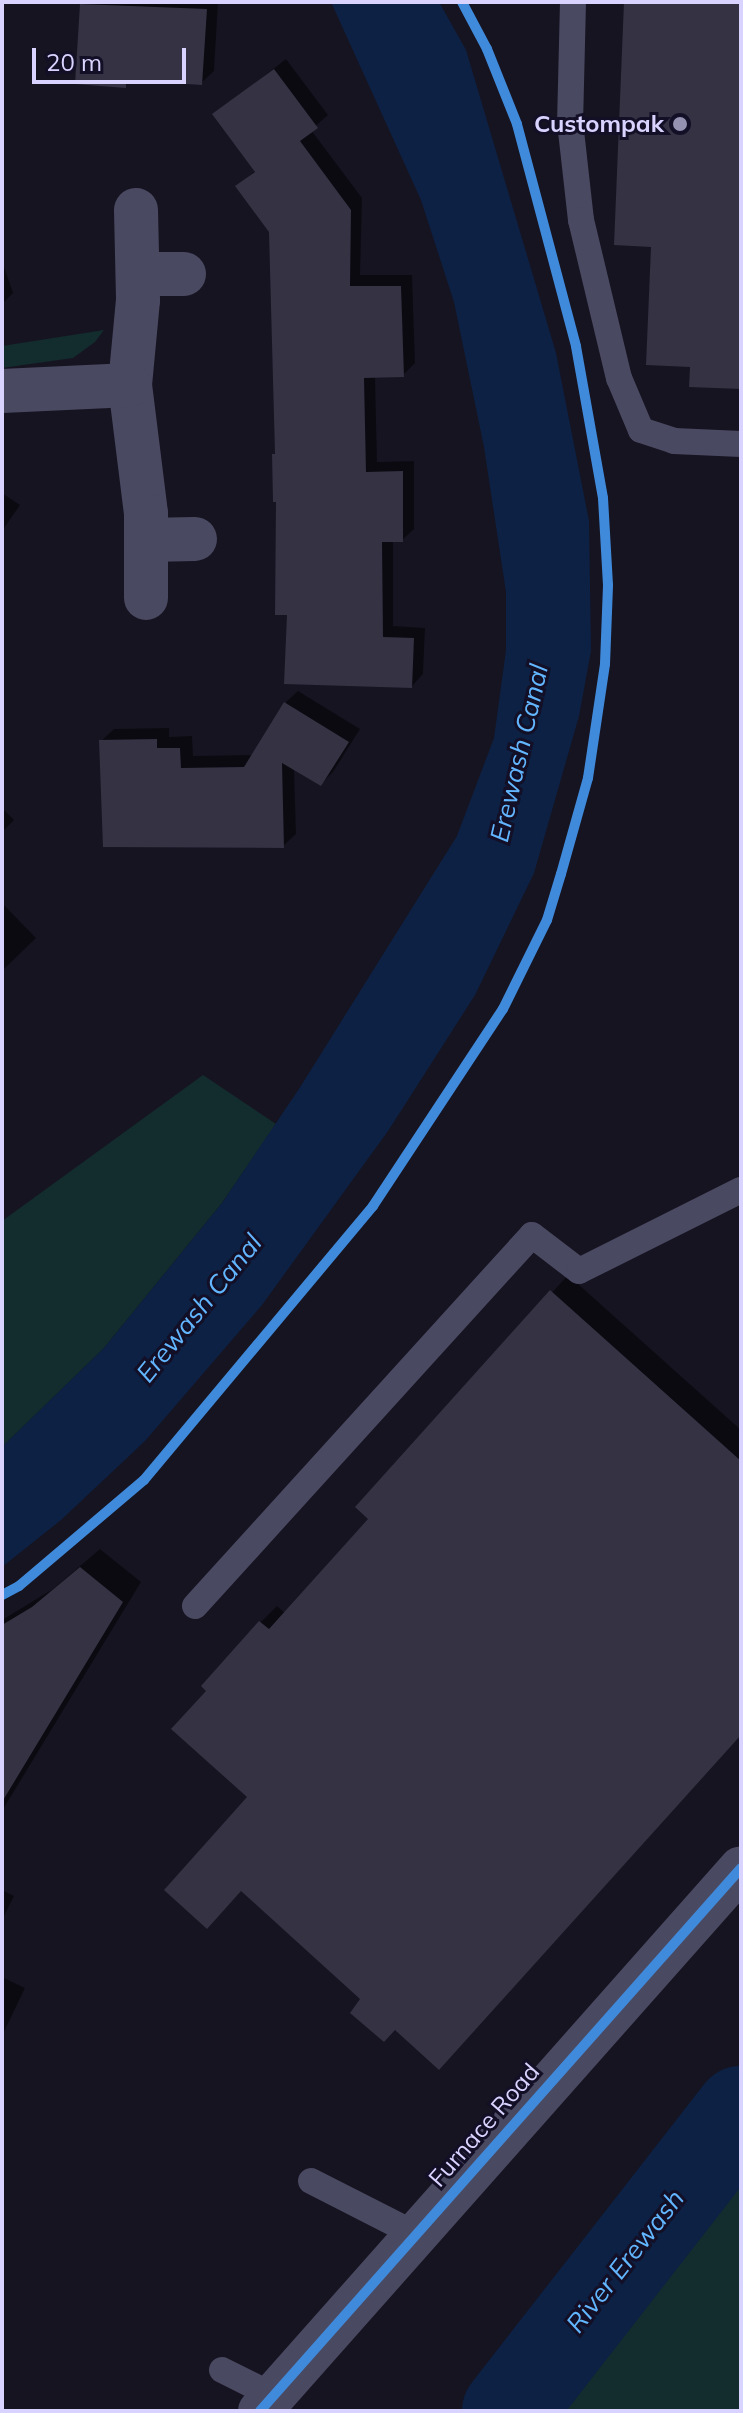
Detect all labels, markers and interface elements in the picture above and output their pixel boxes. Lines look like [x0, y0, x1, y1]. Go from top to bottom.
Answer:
scale bar [36, 32, 190, 82]
text: 20 m [46, 47, 102, 77]
place label: Custompak [534, 110, 664, 138]
marker: Custompak [671, 115, 689, 133]
water label: Erewash Canal [483, 661, 555, 845]
water label: Erewash Canal [130, 1228, 268, 1388]
street label: Furnace Road [423, 2057, 545, 2193]
water label: River Erewash [560, 2183, 690, 2339]

